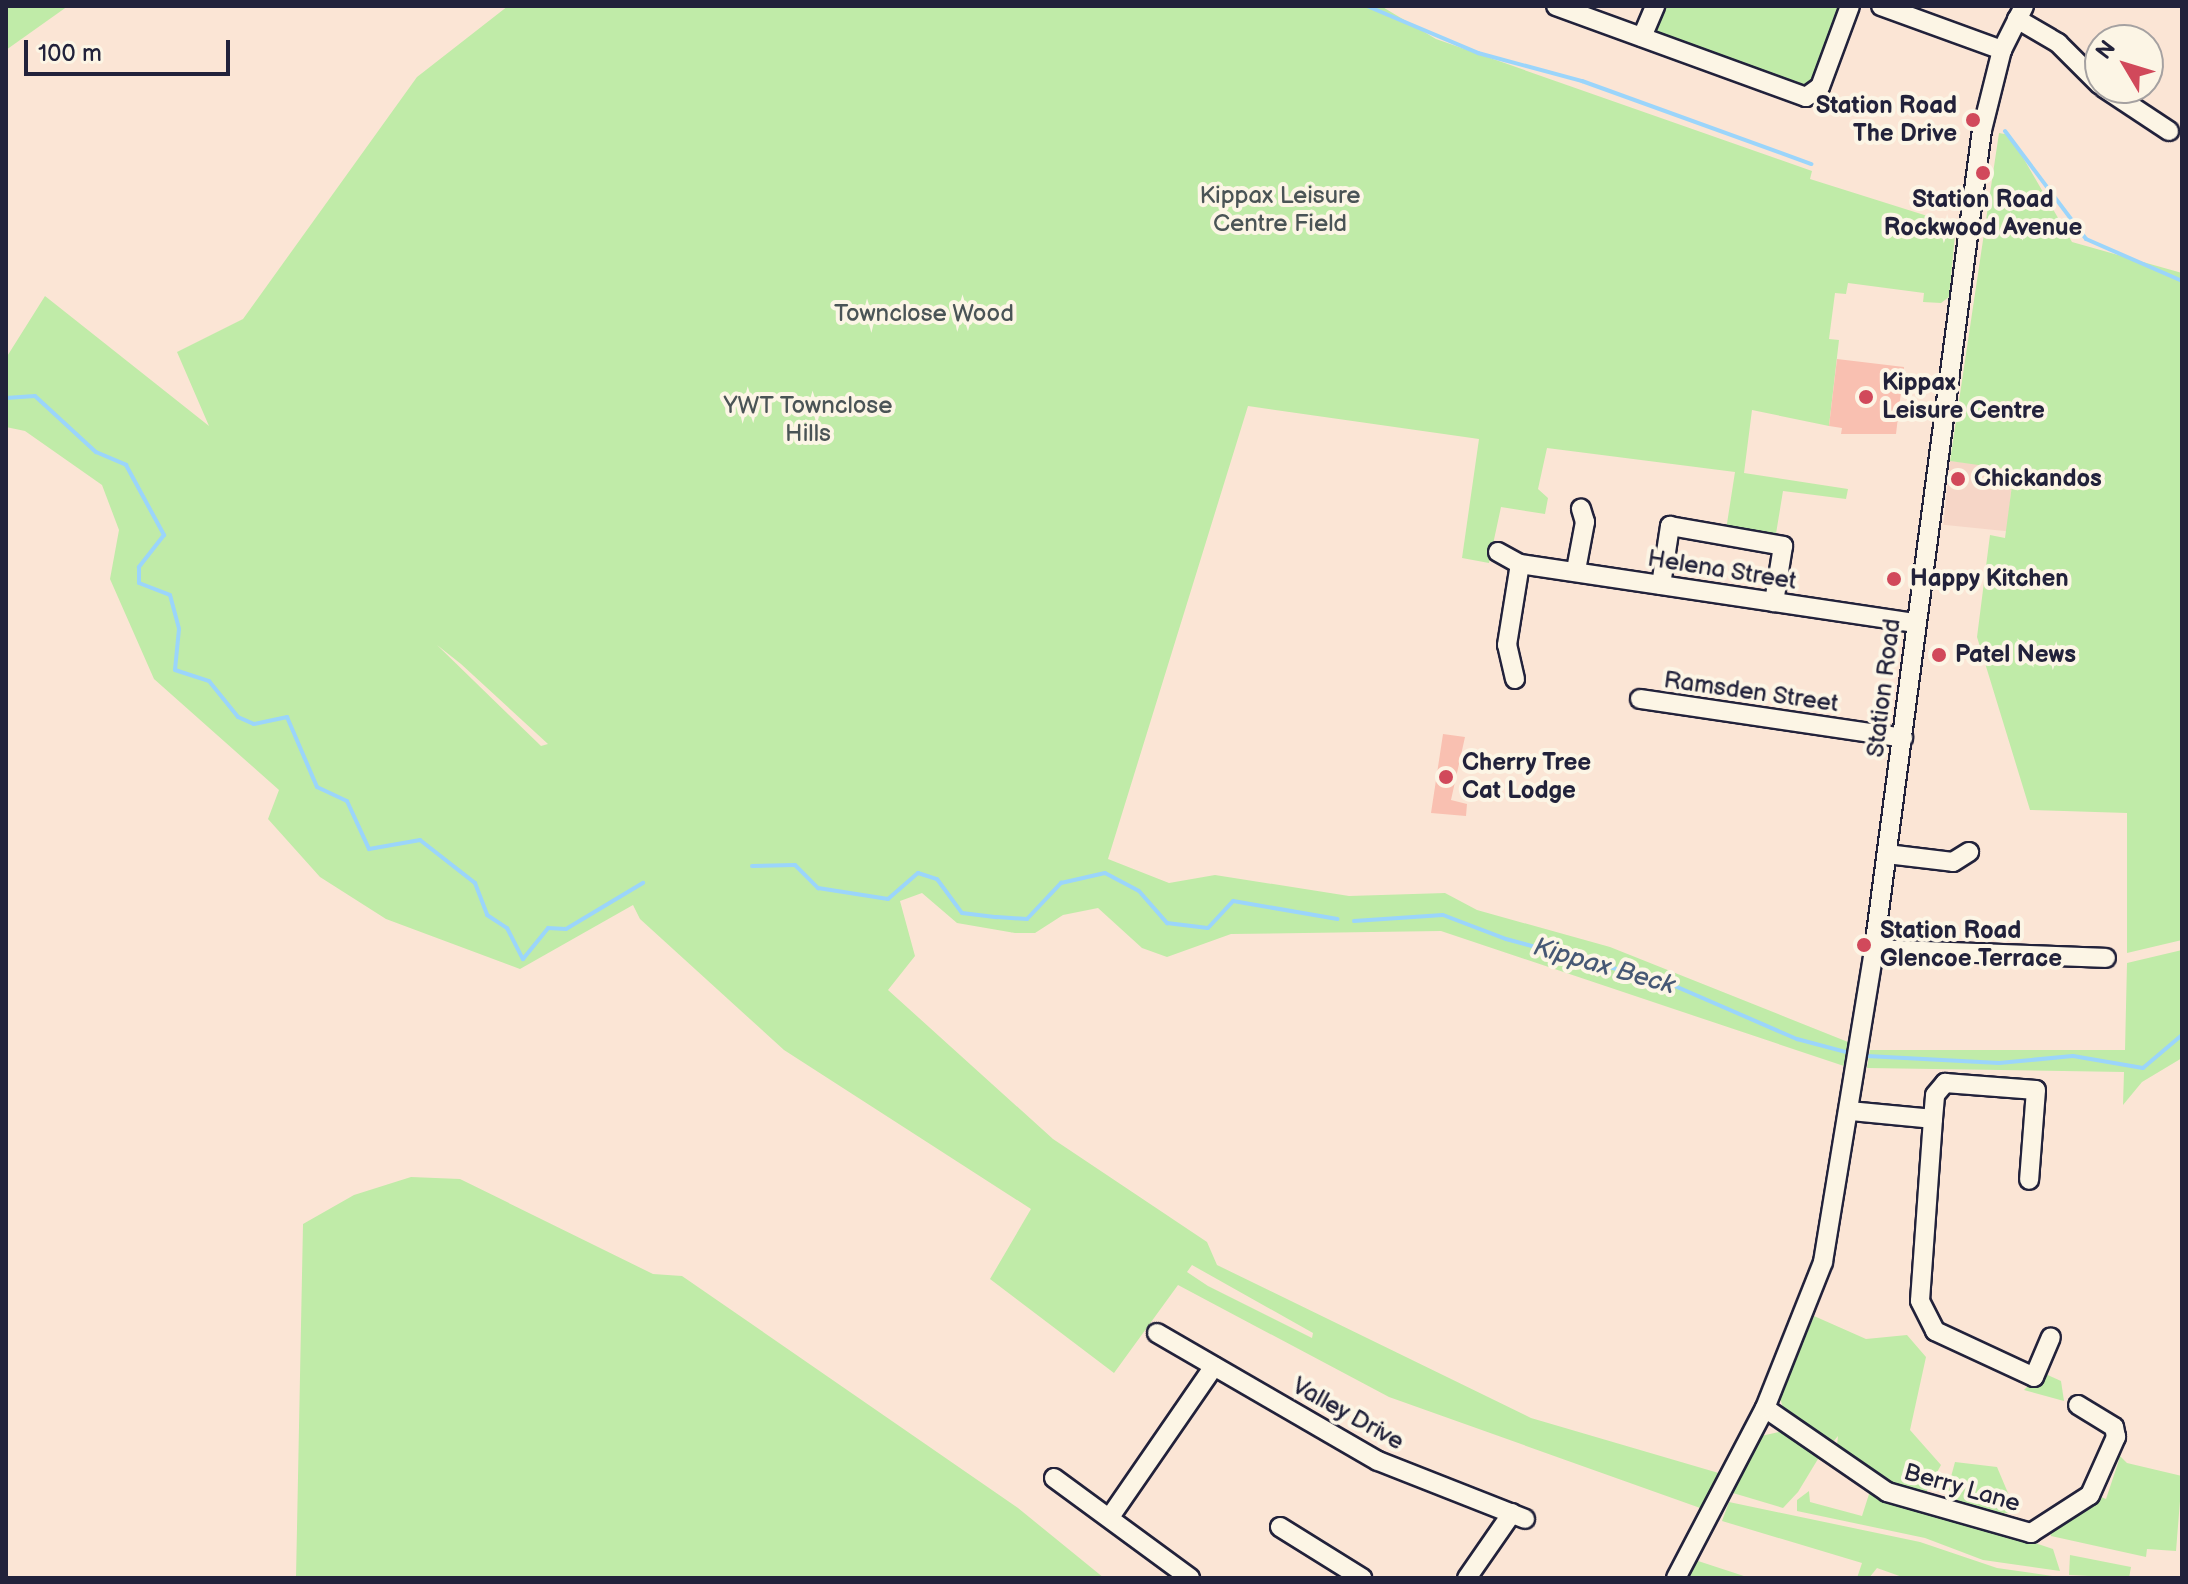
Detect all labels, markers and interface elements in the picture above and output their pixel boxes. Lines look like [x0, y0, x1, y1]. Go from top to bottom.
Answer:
scale bar [28, 24, 234, 74]
north arrow [2084, 24, 2164, 104]
text: N [2091, 35, 2122, 65]
text: 100 m [38, 39, 102, 68]
place label: Station Road The Drive [1816, 92, 1957, 148]
marker: Station Road The Drive [1964, 111, 1982, 129]
marker: Station Road Rockwood Avenue [1974, 164, 1992, 182]
park label: Kippax Leisure Centre Field [1200, 182, 1360, 238]
place label: Station Road Rockwood Avenue [1884, 186, 2082, 242]
park label: Townclose Wood [834, 300, 1014, 328]
place label: Kippax Leisure Centre [1882, 369, 2045, 425]
marker: Kippax Leisure Centre [1857, 388, 1875, 406]
park label: YWT Townclose Hills [723, 392, 893, 448]
place label: Chickandos [1974, 465, 2102, 493]
marker: Chickandos [1949, 470, 1967, 488]
street label: Helena Street [1645, 544, 1799, 596]
place label: Happy Kitchen [1910, 565, 2069, 593]
marker: Happy Kitchen [1885, 570, 1903, 588]
street label: Station Road [1861, 617, 1907, 759]
place label: Patel News [1955, 641, 2076, 669]
marker: Patel News [1930, 646, 1948, 664]
street label: Ramsden Street [1662, 665, 1840, 719]
place label: Cherry Tree Cat Lodge [1462, 749, 1592, 805]
marker: Cherry Tree Cat Lodge [1437, 768, 1455, 786]
place label: Station Road Glencoe Terrace [1880, 917, 2062, 973]
water label: Kippax Beck [1530, 932, 1678, 1002]
marker: Station Road Glencoe Terrace [1855, 936, 1873, 954]
street label: Valley Drive [1286, 1371, 1410, 1457]
street label: Berry Lane [1900, 1457, 2024, 1519]

